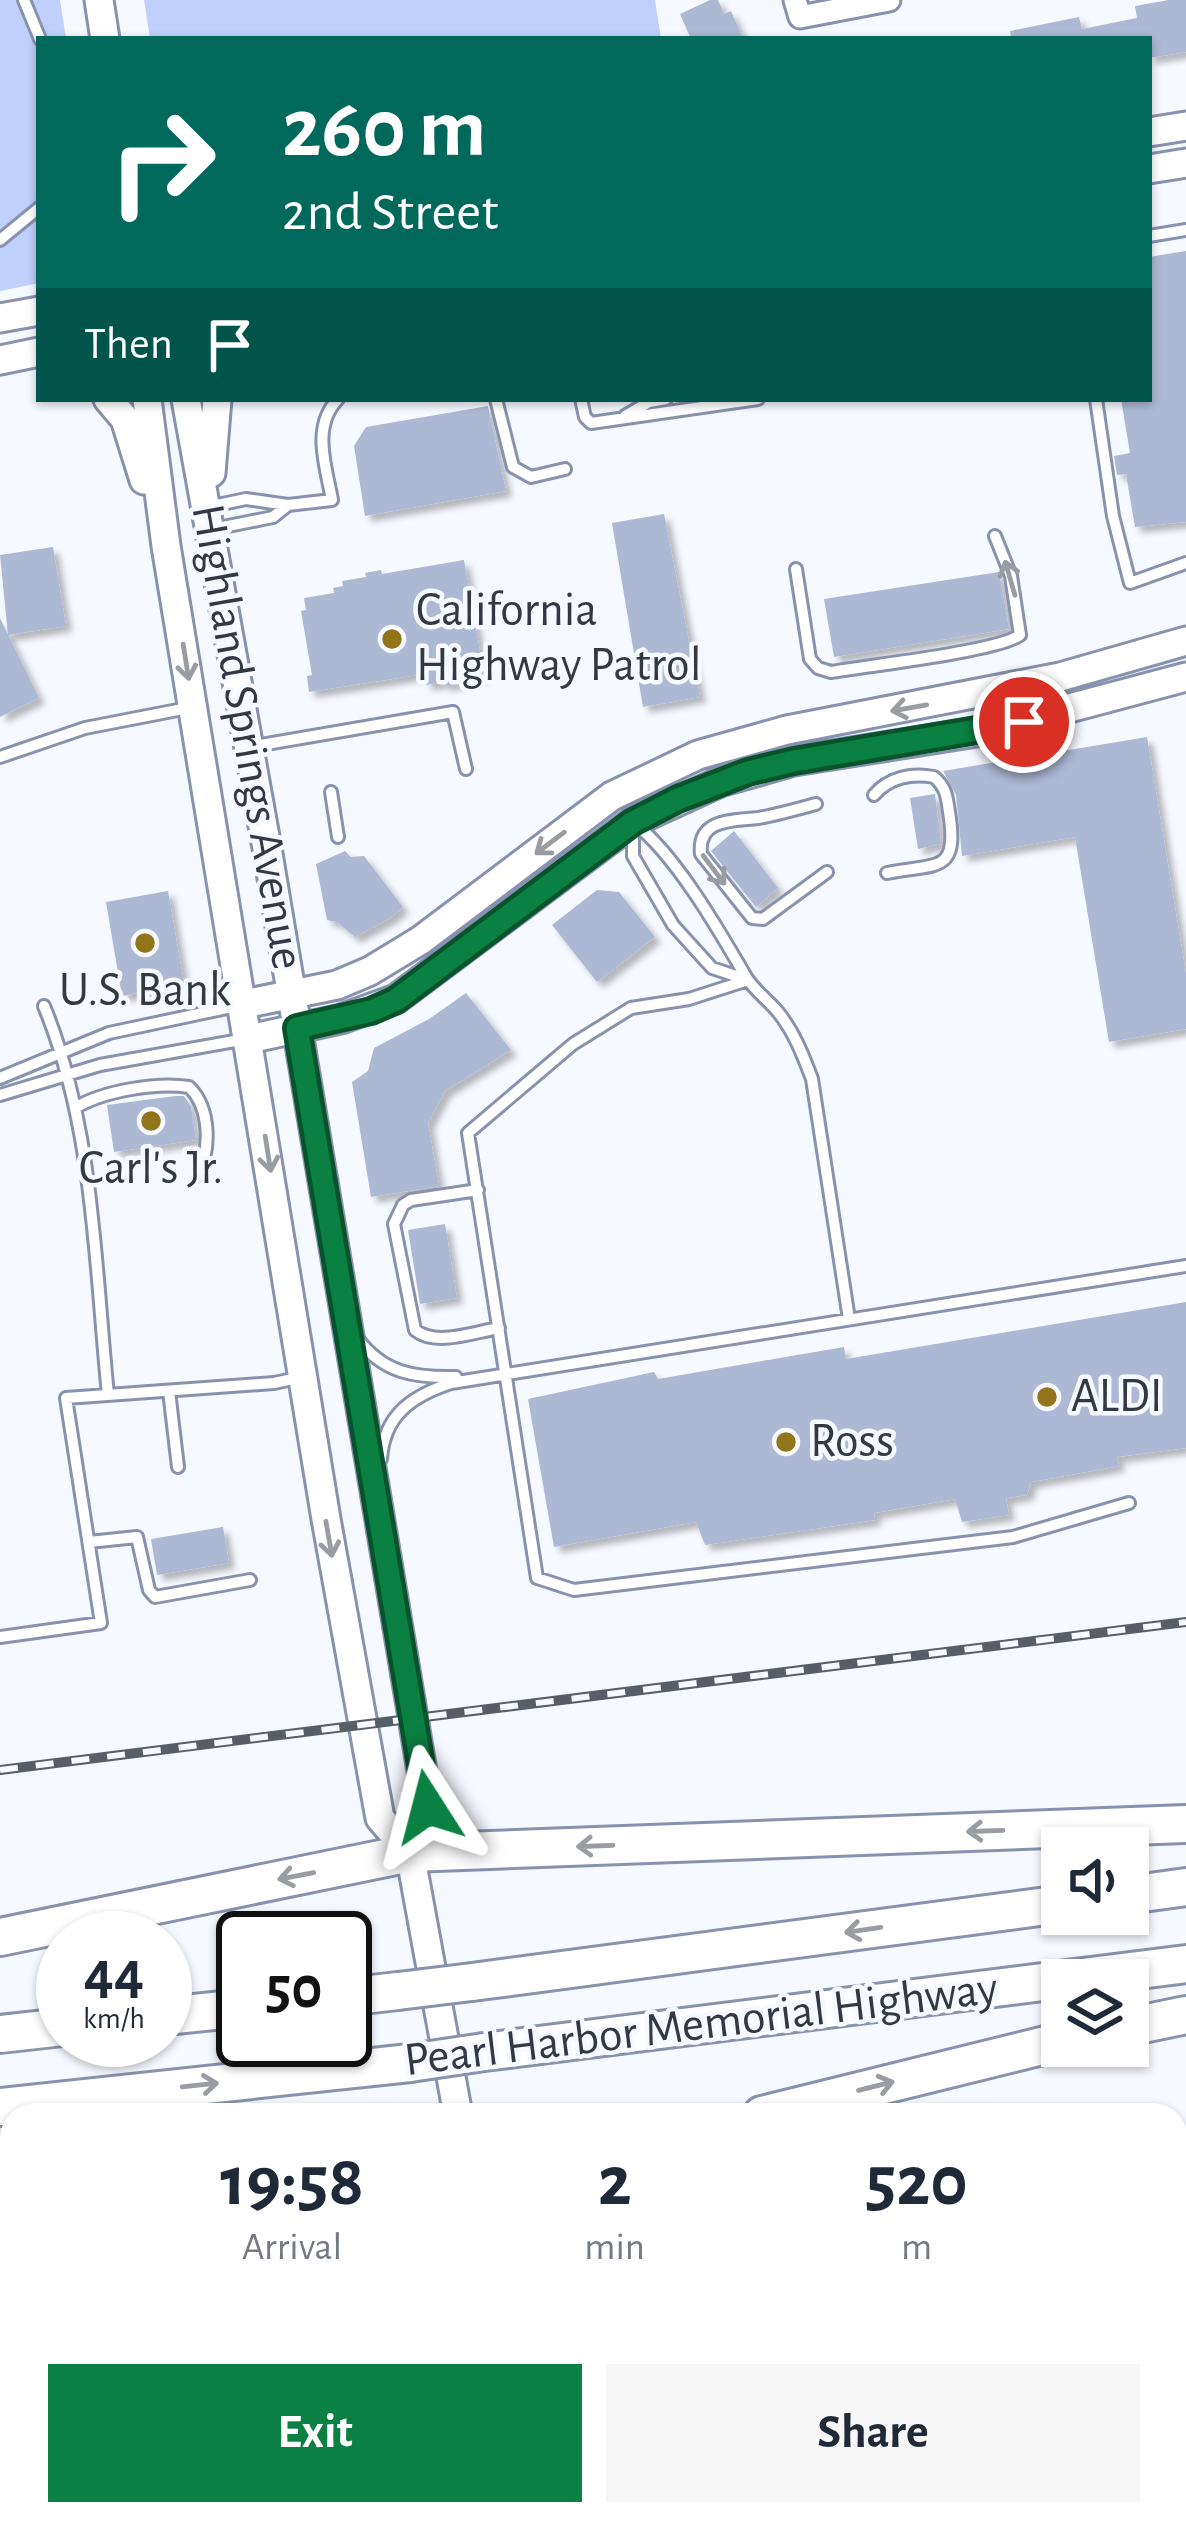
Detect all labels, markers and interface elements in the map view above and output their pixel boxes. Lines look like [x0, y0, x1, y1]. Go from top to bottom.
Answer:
icon: right [84, 84, 240, 240]
text: 260 m [282, 88, 486, 172]
text: 2nd Street [282, 186, 498, 240]
icon: arrive [197, 312, 263, 378]
text: Then [84, 322, 173, 367]
street label: Highland Springs Avenue [182, 501, 312, 973]
one-way arrow [997, 560, 1019, 598]
place label: California Highway Patrol [416, 587, 702, 690]
marker: California Highway Patrol [379, 626, 405, 652]
one-way arrow [175, 641, 198, 680]
pin [973, 671, 1075, 773]
icon: arrive [991, 689, 1057, 755]
one-way arrow [891, 697, 930, 720]
one-way arrow [534, 829, 567, 855]
one-way arrow [700, 853, 726, 885]
marker: U.S. Bank [132, 930, 158, 956]
place label: U.S. Bank [59, 967, 231, 1015]
marker: Carl's Jr. [138, 1108, 164, 1134]
one-way arrow [258, 1134, 281, 1173]
place label: Carl's Jr. [79, 1145, 223, 1193]
place label: ALDI [1071, 1373, 1163, 1421]
marker: ALDI [1034, 1384, 1060, 1410]
place label: Ross [810, 1418, 894, 1466]
marker: Ross [773, 1429, 799, 1455]
one-way arrow [319, 1519, 342, 1558]
position arrow [365, 1744, 491, 1870]
one-way arrow [966, 1820, 1005, 1843]
map controls [1041, 1827, 1149, 2067]
button: sound [1041, 1827, 1149, 1935]
one-way arrow [576, 1835, 615, 1858]
one-way arrow [277, 1866, 315, 1889]
speed limit sign: 50 [216, 1911, 372, 2067]
one-way arrow [844, 1919, 883, 1942]
text: 44 [84, 1944, 144, 2004]
button: layers [1041, 1959, 1149, 2067]
street label: Pearl Harbor Memorial Highway [402, 1965, 1000, 2085]
text: km/h [83, 2004, 145, 2034]
one-way arrow [180, 2074, 219, 2096]
one-way arrow [856, 2074, 894, 2096]
text: 19:58 [220, 2146, 364, 2218]
text: 2 [598, 2146, 632, 2218]
text: 520 [865, 2146, 968, 2218]
text: Arrival [242, 2228, 342, 2267]
text: min [584, 2228, 645, 2267]
text: m [901, 2228, 932, 2267]
button: Exit [48, 2364, 582, 2502]
button: Share [606, 2364, 1140, 2502]

